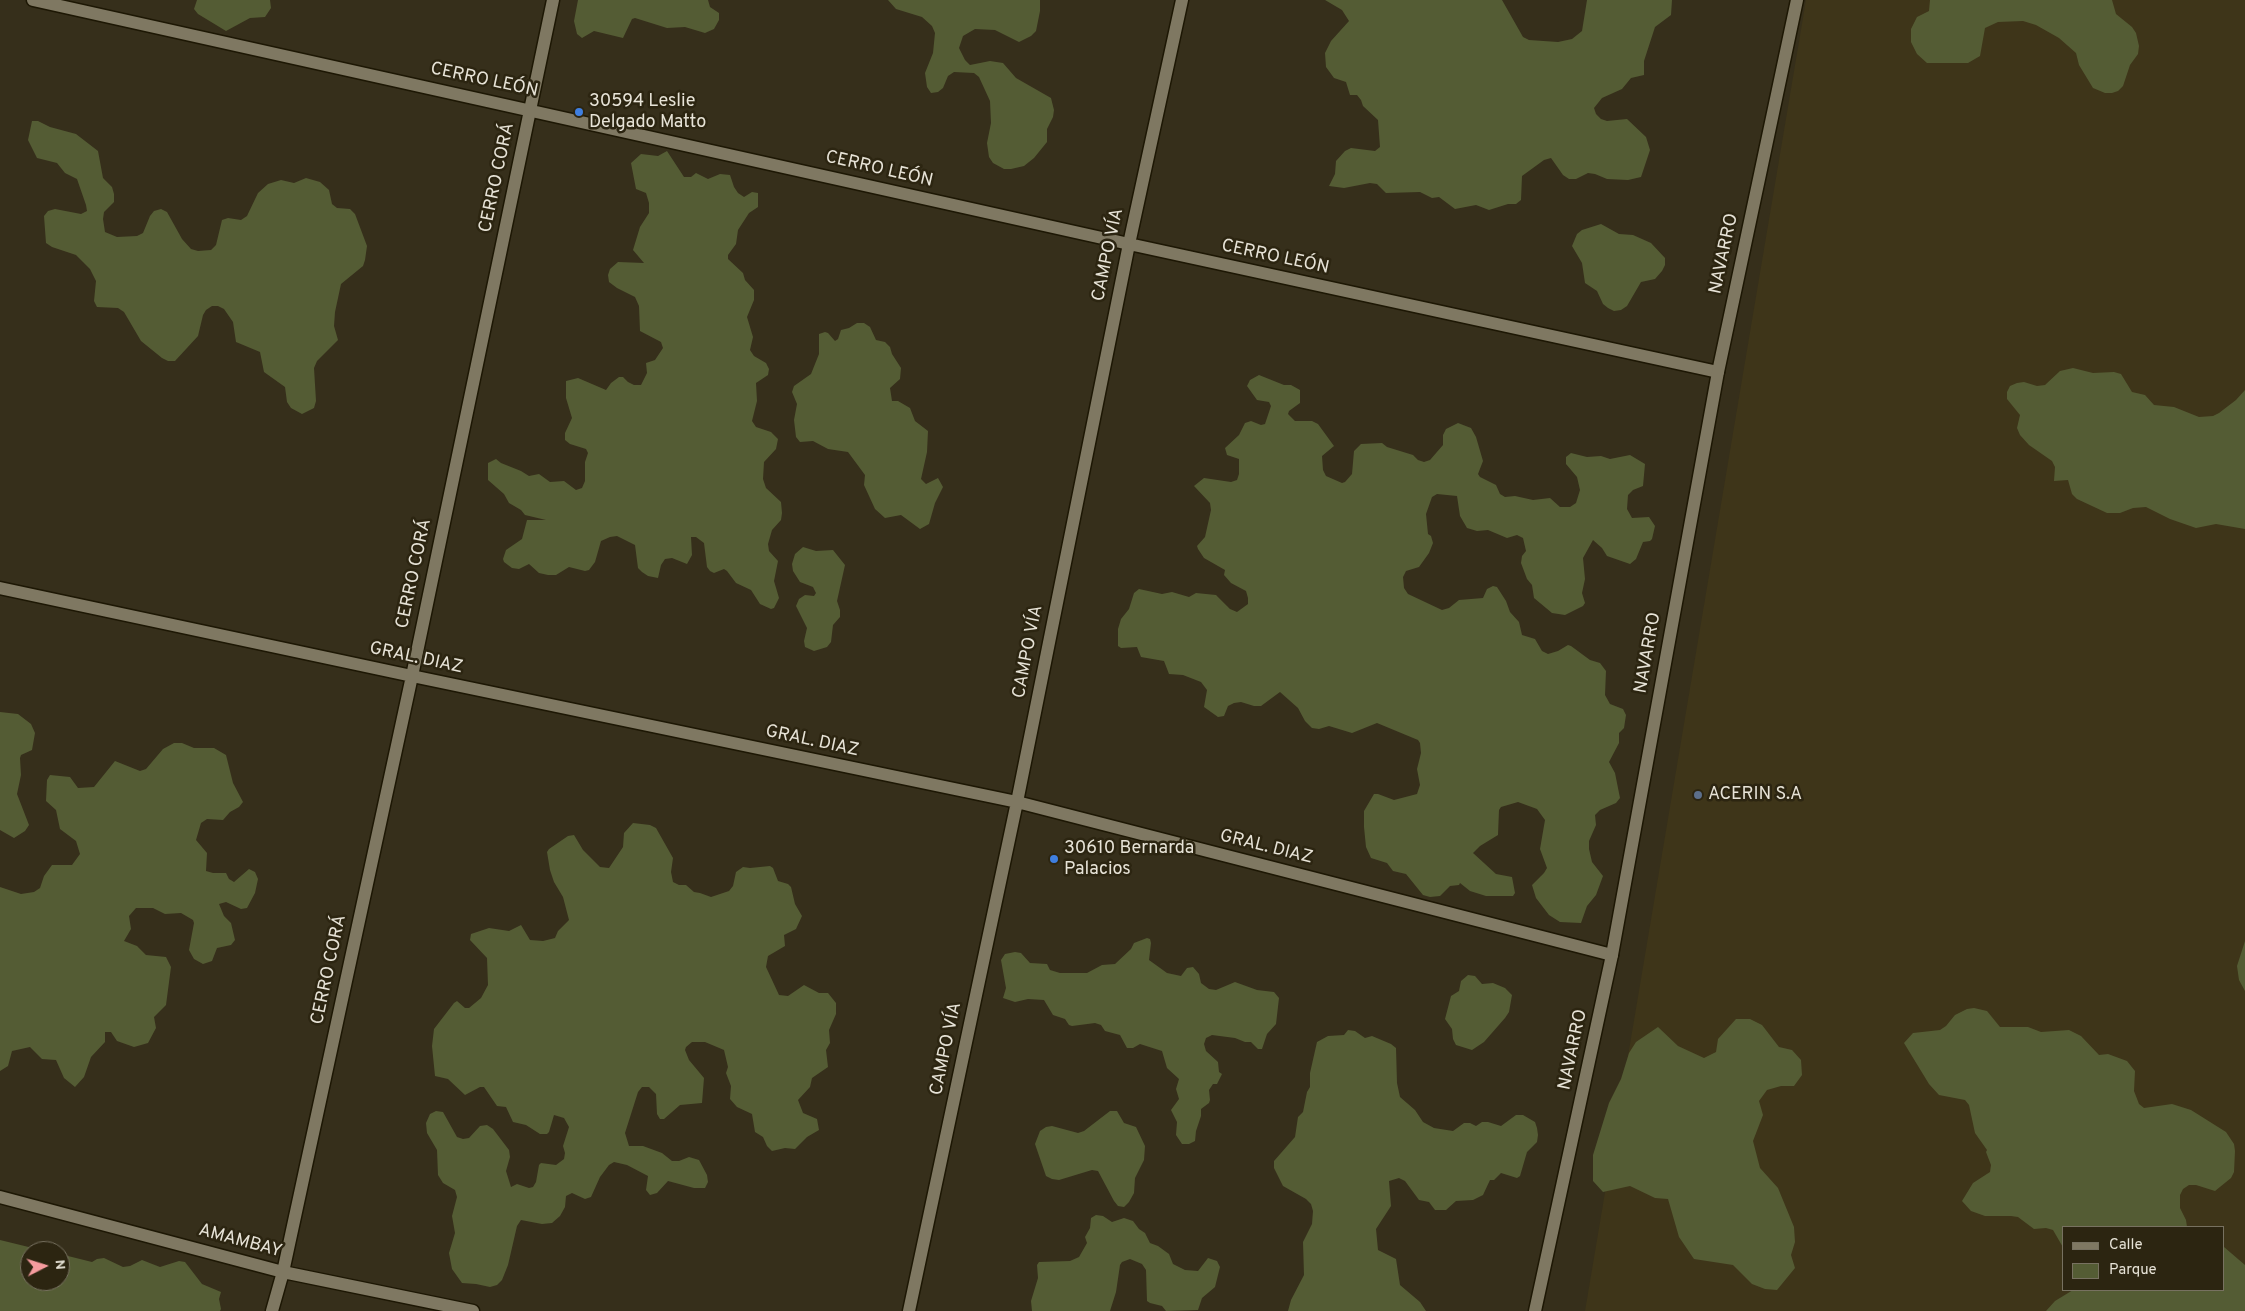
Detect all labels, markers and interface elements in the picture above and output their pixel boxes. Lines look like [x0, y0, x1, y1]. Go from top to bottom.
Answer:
street label: CERRO LEÓN [428, 59, 540, 103]
place label: 30594 Leslie Delgado Matto [589, 91, 706, 134]
marker: 30594 Leslie Delgado Matto [573, 106, 585, 118]
street label: CERRO CORÁ [476, 121, 520, 235]
street label: CERRO LEÓN [823, 147, 935, 193]
street label: CAMPO VÍA [1089, 206, 1129, 304]
street label: NAVARRO [1706, 212, 1744, 296]
street label: CERRO LEÓN [1219, 236, 1331, 280]
street label: CERRO CORÁ [393, 517, 437, 631]
street label: CAMPO VÍA [1009, 604, 1049, 700]
street label: NAVARRO [1631, 611, 1667, 695]
street label: GRAL. DIAZ [367, 639, 465, 679]
street label: GRAL. DIAZ [763, 722, 861, 762]
place label: ACERIN S.A [1708, 784, 1802, 806]
marker: ACERIN S.A [1692, 789, 1704, 801]
street label: GRAL. DIAZ [1217, 826, 1315, 870]
place label: 30610 Bernarda Palacios [1064, 838, 1194, 881]
marker: 30610 Bernarda Palacios [1048, 853, 1060, 865]
street label: CERRO CORÁ [308, 913, 352, 1027]
street label: CAMPO VÍA [927, 1000, 967, 1098]
street label: NAVARRO [1555, 1008, 1593, 1092]
street label: AMAMBAY [196, 1220, 284, 1264]
legend [2062, 1226, 2225, 1291]
text: Calle [2109, 1236, 2143, 1255]
north arrow [20, 1241, 70, 1291]
text: N [51, 1259, 68, 1270]
text: Parque [2109, 1261, 2157, 1280]

